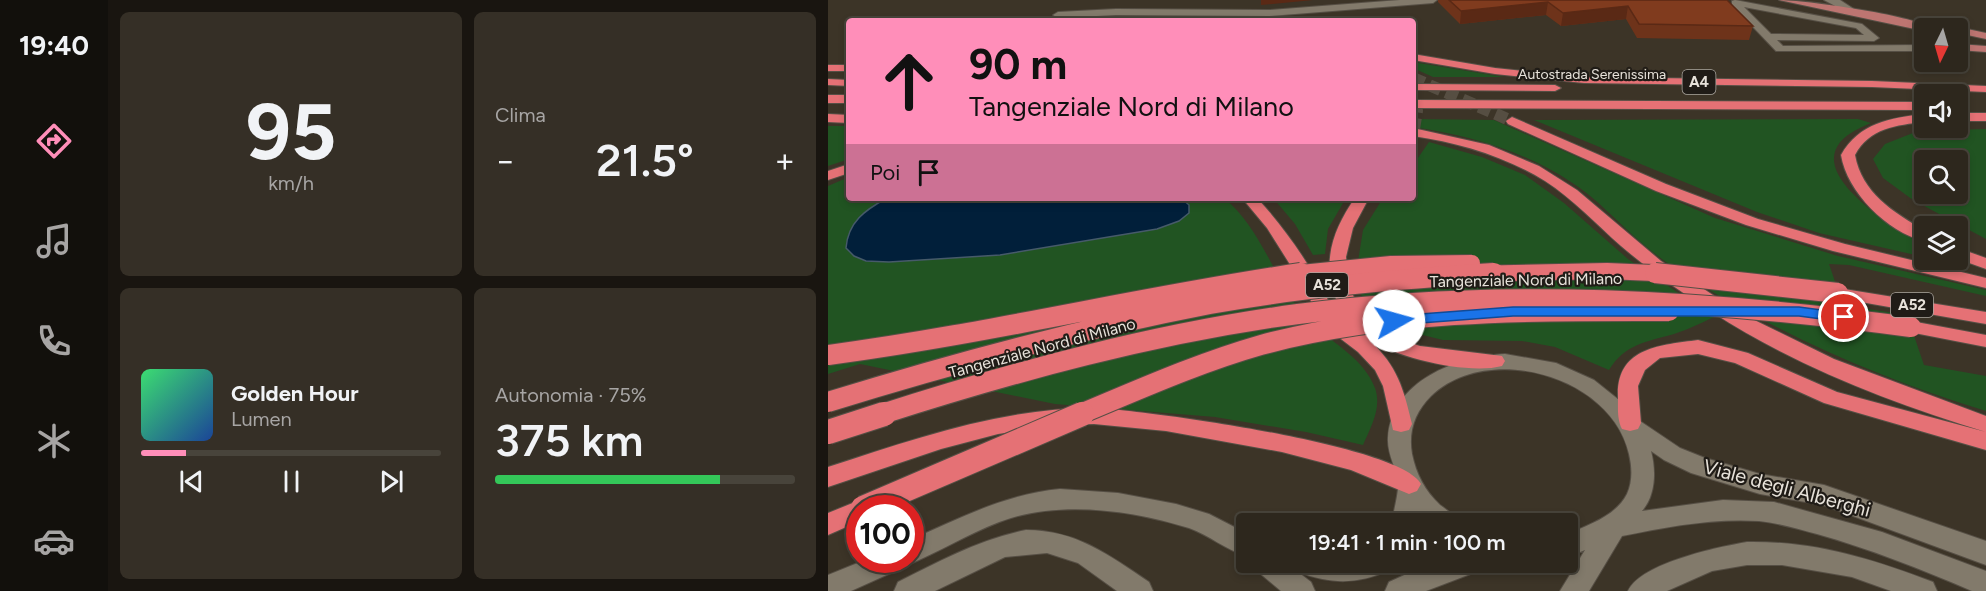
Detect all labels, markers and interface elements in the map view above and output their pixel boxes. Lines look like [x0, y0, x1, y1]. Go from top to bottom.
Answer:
north arrow [1914, 18, 1968, 72]
map controls [1914, 18, 1968, 270]
text: 19:40 [19, 29, 89, 62]
text: 90 m [969, 39, 1067, 90]
icon: ahead [870, 42, 948, 120]
street label: Autostrada Serenissima [1518, 66, 1666, 83]
road number: A4 [1682, 70, 1716, 94]
button: sound [1914, 84, 1968, 138]
text: 95 [246, 85, 336, 179]
text: Tangenziale Nord di Milano [969, 90, 1294, 123]
text: Clima [495, 103, 546, 127]
icon: directions [33, 120, 75, 162]
text: 21.5° [596, 133, 694, 187]
text: − [495, 141, 516, 180]
text: + [774, 141, 795, 180]
button: search [1914, 150, 1968, 204]
icon: arrive [912, 156, 945, 189]
text: Poi [870, 159, 900, 186]
text: km/h [268, 171, 314, 195]
button: layers [1914, 216, 1968, 270]
icon: music [33, 220, 75, 262]
street label: Tangenziale Nord di Milano [1430, 269, 1622, 291]
road number: A52 [1306, 273, 1348, 297]
position arrow [1362, 289, 1426, 353]
pin [1818, 291, 1869, 342]
road number: A52 [1891, 293, 1933, 317]
icon: arrive [1827, 300, 1860, 333]
street label: Tangenziale Nord di Milano [947, 314, 1137, 382]
icon: phone [33, 320, 75, 362]
text: Golden Hour [231, 380, 359, 407]
text: Autonomia · 75% [495, 383, 646, 407]
text: Lumen [231, 407, 292, 431]
text: 375 km [495, 413, 643, 467]
icon: climate [33, 420, 75, 462]
street label: Viale degli Alberghi [1701, 454, 1873, 522]
icon: previous [175, 465, 208, 498]
icon: pause [275, 465, 308, 498]
icon: next [375, 465, 408, 498]
speed limit sign: 100 [846, 495, 924, 573]
icon: car [33, 520, 75, 562]
text: 19:41 · 1 min · 100 m [1309, 529, 1506, 556]

